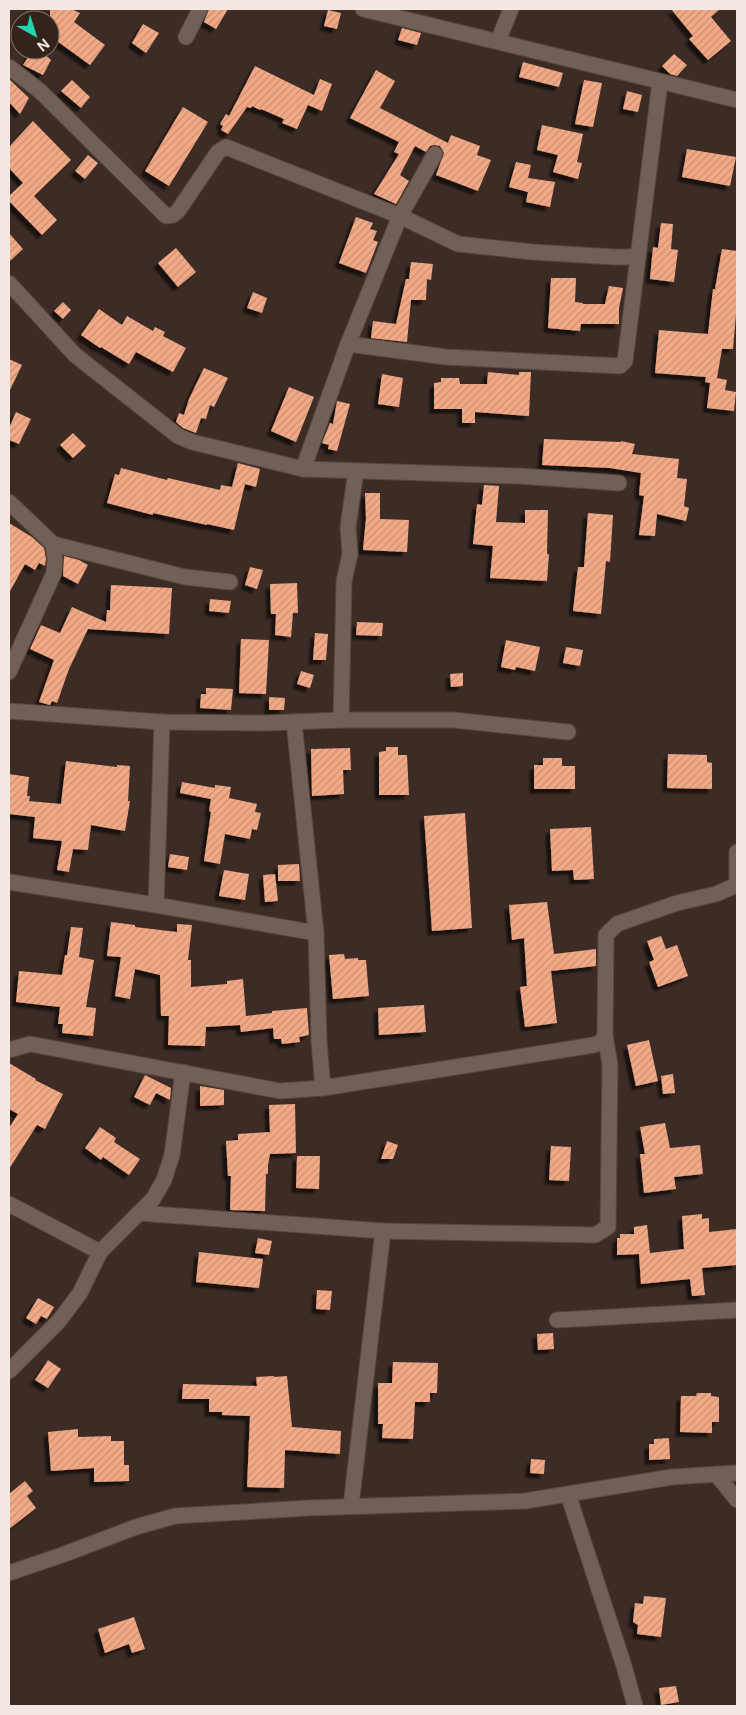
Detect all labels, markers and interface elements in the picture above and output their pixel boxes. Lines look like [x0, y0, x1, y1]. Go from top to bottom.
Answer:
north arrow [10, 10, 60, 60]
text: N [34, 36, 53, 55]

